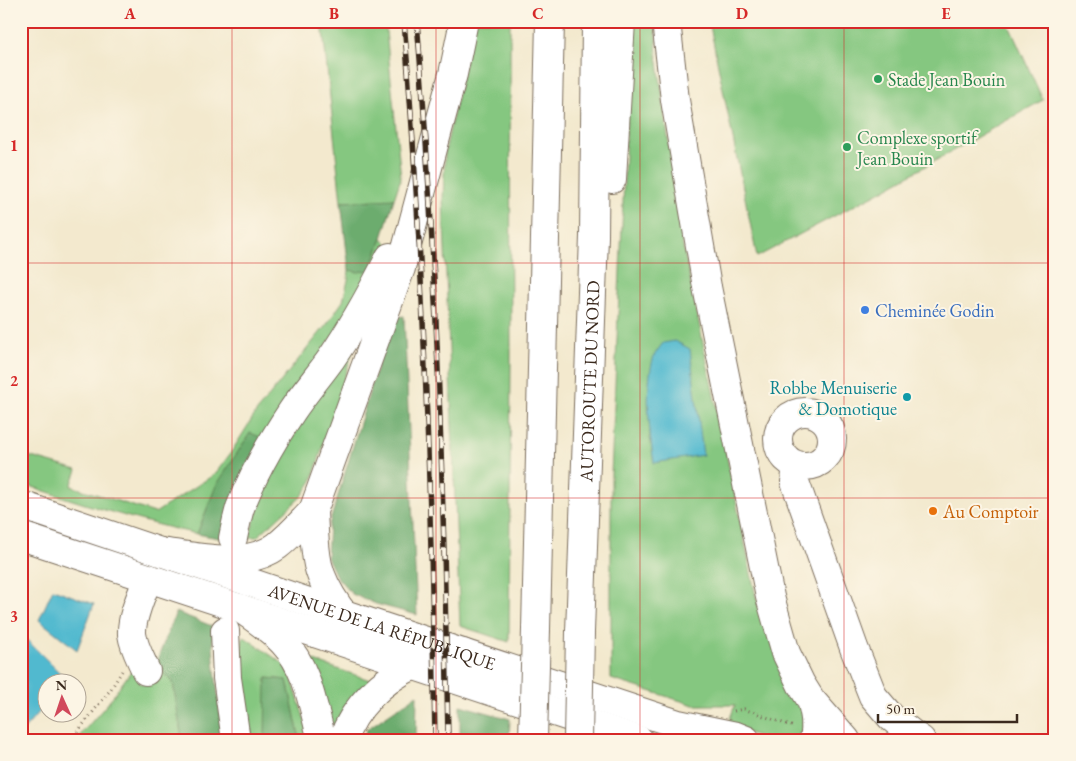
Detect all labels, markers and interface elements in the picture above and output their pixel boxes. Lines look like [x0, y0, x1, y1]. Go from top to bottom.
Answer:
text: A [123, 3, 136, 24]
text: B [329, 3, 339, 24]
text: C [532, 3, 544, 24]
text: D [736, 3, 748, 24]
text: E [941, 3, 951, 24]
place label: Stade Jean Bouin [888, 68, 1006, 91]
marker: Stade Jean Bouin [872, 73, 884, 85]
place label: Complexe sportif Jean Bouin [855, 126, 979, 170]
text: 1 [10, 135, 18, 156]
marker: Complexe sportif Jean Bouin [841, 141, 853, 153]
street label: AUTOROUTE DU NORD [574, 280, 604, 483]
place label: Cheminée Godin [875, 299, 995, 322]
marker: Cheminée Godin [859, 304, 871, 316]
text: 2 [10, 370, 19, 391]
place label: Robbe Menuiserie & Domotique [770, 376, 897, 420]
marker: Robbe Menuiserie & Domotique [901, 391, 913, 403]
place label: Au Comptoir [942, 500, 1039, 523]
marker: Au Comptoir [927, 505, 939, 517]
street label: AVENUE DE LA RÉPUBLIQUE [265, 578, 499, 675]
text: 3 [10, 606, 18, 627]
north arrow [38, 674, 88, 724]
text: N [55, 676, 68, 694]
scale bar [878, 691, 1017, 723]
text: 50 m [886, 699, 915, 718]

